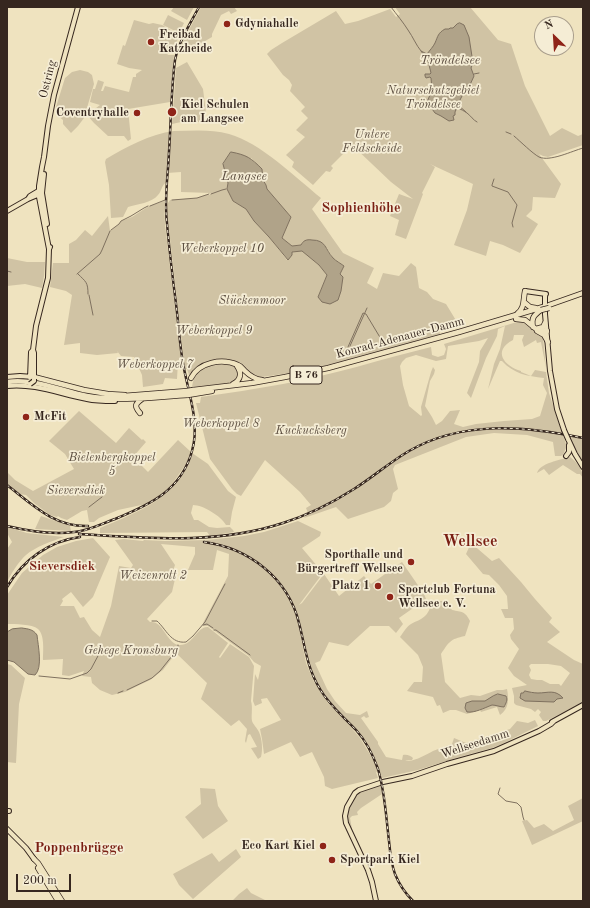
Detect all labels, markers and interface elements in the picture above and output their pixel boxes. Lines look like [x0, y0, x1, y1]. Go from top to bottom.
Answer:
north arrow [534, 16, 574, 56]
place label: Gdyniahalle [235, 17, 299, 31]
marker: Gdyniahalle [222, 19, 232, 29]
text: N [543, 19, 555, 32]
place label: Freibad Katzheide [159, 28, 212, 56]
marker: Freibad Katzheide [146, 37, 156, 47]
water label: Tröndelsee [420, 53, 480, 69]
street label: Ostring [36, 58, 60, 100]
park label: Naturschutzgebiet Tröndelsee [386, 84, 480, 112]
place label: Kiel Schulen am Langsee [181, 98, 249, 126]
place label: Coventryhalle [56, 106, 129, 120]
marker: Kiel Schulen am Langsee [166, 106, 178, 118]
marker: Coventryhalle [132, 108, 142, 118]
park label: Untere Feldscheide [342, 128, 402, 156]
water label: Langsee [221, 169, 267, 185]
district label: Sophienhöhe [321, 200, 401, 216]
park label: Weberkoppel 10 [180, 242, 264, 256]
park label: Stückenmoor [219, 294, 285, 308]
street label: Konrad-Adenauer-Damm [334, 314, 466, 362]
park label: Weberkoppel 9 [176, 324, 252, 338]
park label: Weberkoppel 7 [117, 358, 193, 372]
road number: B 76 [290, 366, 322, 384]
place label: McFit [34, 410, 66, 424]
marker: McFit [21, 412, 31, 422]
park label: Weberkoppel 8 [183, 417, 259, 431]
park label: Kuckucksberg [275, 424, 347, 438]
park label: Bielenbergkoppel 5 [69, 451, 155, 479]
park label: Sieversdiek [47, 484, 105, 498]
district label: Wellsee [442, 532, 498, 552]
place label: Sporthalle und Bürgertreff Wellsee [297, 548, 403, 576]
marker: Sporthalle und Bürgertreff Wellsee [406, 557, 416, 567]
district label: Sieversdiek [29, 559, 95, 575]
park label: Weizenrott 2 [119, 569, 187, 583]
place label: Platz 1 [332, 579, 370, 593]
marker: Platz 1 [373, 581, 383, 591]
place label: Sportclub Fortuna Wellsee e. V. [398, 583, 496, 611]
marker: Sportclub Fortuna Wellsee e. V. [385, 592, 395, 602]
park label: Gehege Kronsburg [84, 644, 178, 658]
street label: Wellseedamm [439, 726, 511, 762]
place label: Eco Kart Kiel [241, 839, 315, 853]
district label: Poppenbrügge [34, 840, 124, 856]
marker: Eco Kart Kiel [318, 841, 328, 851]
place label: Sportpark Kiel [340, 853, 420, 867]
marker: Sportpark Kiel [327, 855, 337, 865]
scale bar [18, 866, 73, 892]
text: 200 m [23, 875, 57, 887]

